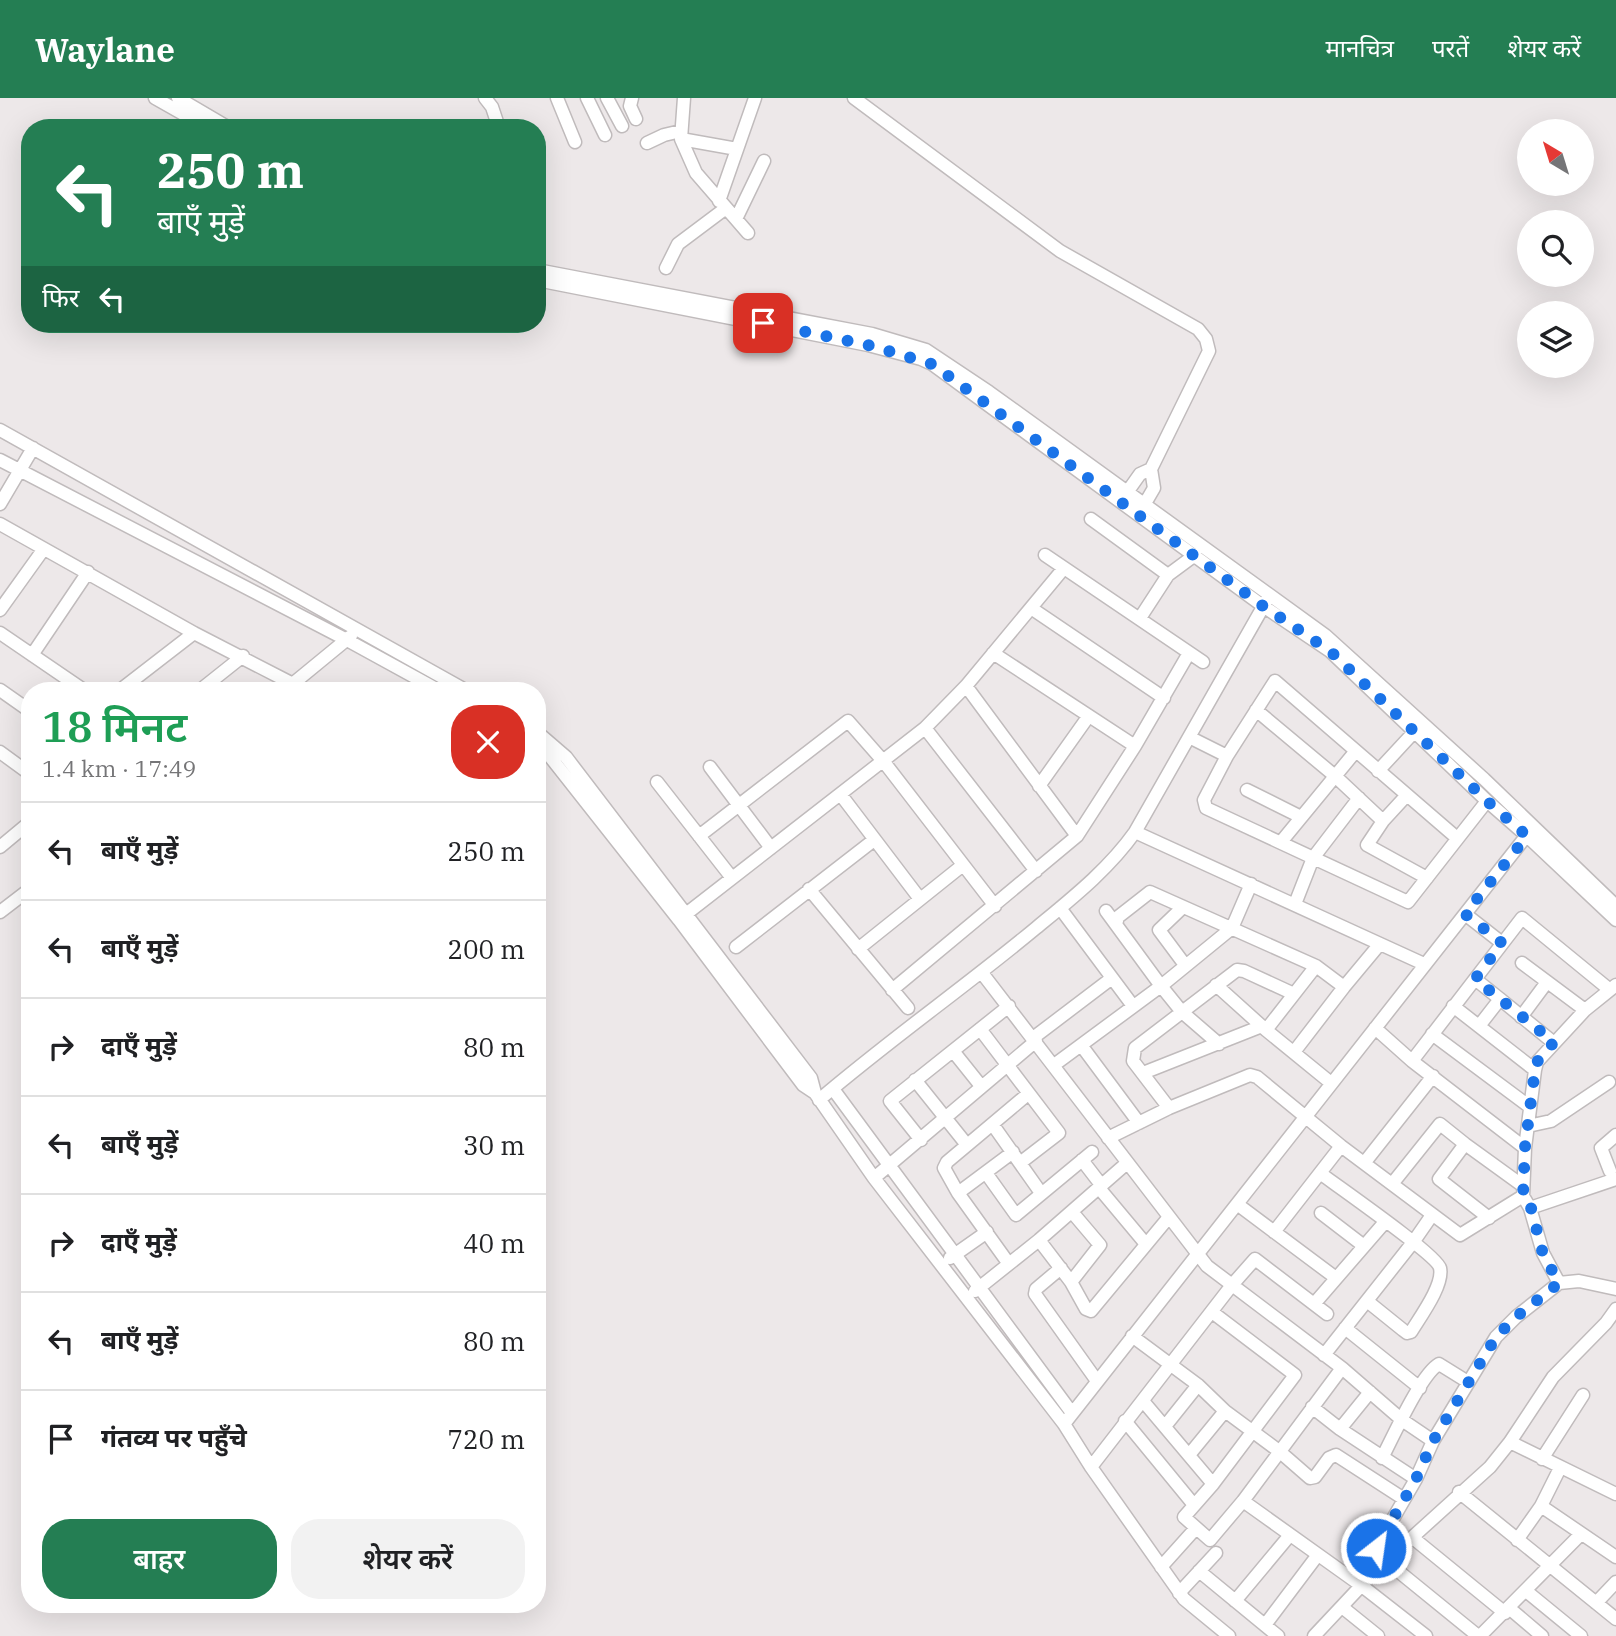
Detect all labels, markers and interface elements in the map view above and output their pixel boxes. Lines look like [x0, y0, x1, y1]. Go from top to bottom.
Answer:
text: Waylane [35, 28, 175, 71]
text: मानचित्र [1325, 32, 1394, 64]
text: परतें [1432, 32, 1469, 64]
text: शेयर करें [1507, 32, 1581, 64]
north arrow [1517, 119, 1594, 196]
map controls [1517, 119, 1594, 378]
text: 250 m [157, 138, 304, 201]
icon: left [42, 147, 133, 238]
text: बाएँ मुड़ें [157, 200, 245, 242]
button: search [1517, 210, 1594, 287]
text: फिर [42, 280, 79, 314]
icon: left [93, 280, 131, 318]
pin [733, 293, 793, 353]
button: layers [1517, 301, 1594, 378]
icon: arrive [744, 304, 782, 342]
text: 18 मिनट [42, 699, 187, 754]
button: close [451, 705, 525, 779]
text: 1.4 km · 17:49 [42, 753, 196, 783]
icon: left [42, 832, 80, 870]
text: बाएँ मुड़ें [101, 832, 178, 866]
text: 250 m [447, 834, 525, 868]
icon: left [42, 930, 80, 968]
text: बाएँ मुड़ें [101, 930, 178, 964]
text: 200 m [447, 932, 525, 966]
icon: right [42, 1028, 80, 1066]
text: दाएँ मुड़ें [101, 1028, 177, 1062]
text: 80 m [463, 1030, 525, 1064]
icon: left [42, 1126, 80, 1164]
text: बाएँ मुड़ें [101, 1126, 178, 1160]
text: 30 m [463, 1128, 525, 1162]
icon: right [42, 1224, 80, 1262]
text: दाएँ मुड़ें [101, 1224, 177, 1258]
text: 40 m [463, 1226, 525, 1260]
icon: left [42, 1322, 80, 1360]
text: बाएँ मुड़ें [101, 1322, 178, 1356]
text: 80 m [463, 1324, 525, 1358]
icon: arrive [42, 1420, 80, 1458]
text: गंतव्य पर पहुँचे [101, 1420, 247, 1454]
text: 720 m [447, 1422, 525, 1456]
position arrow [1339, 1511, 1413, 1585]
button: बाहर [42, 1519, 277, 1599]
button: शेयर करें [291, 1519, 525, 1599]

